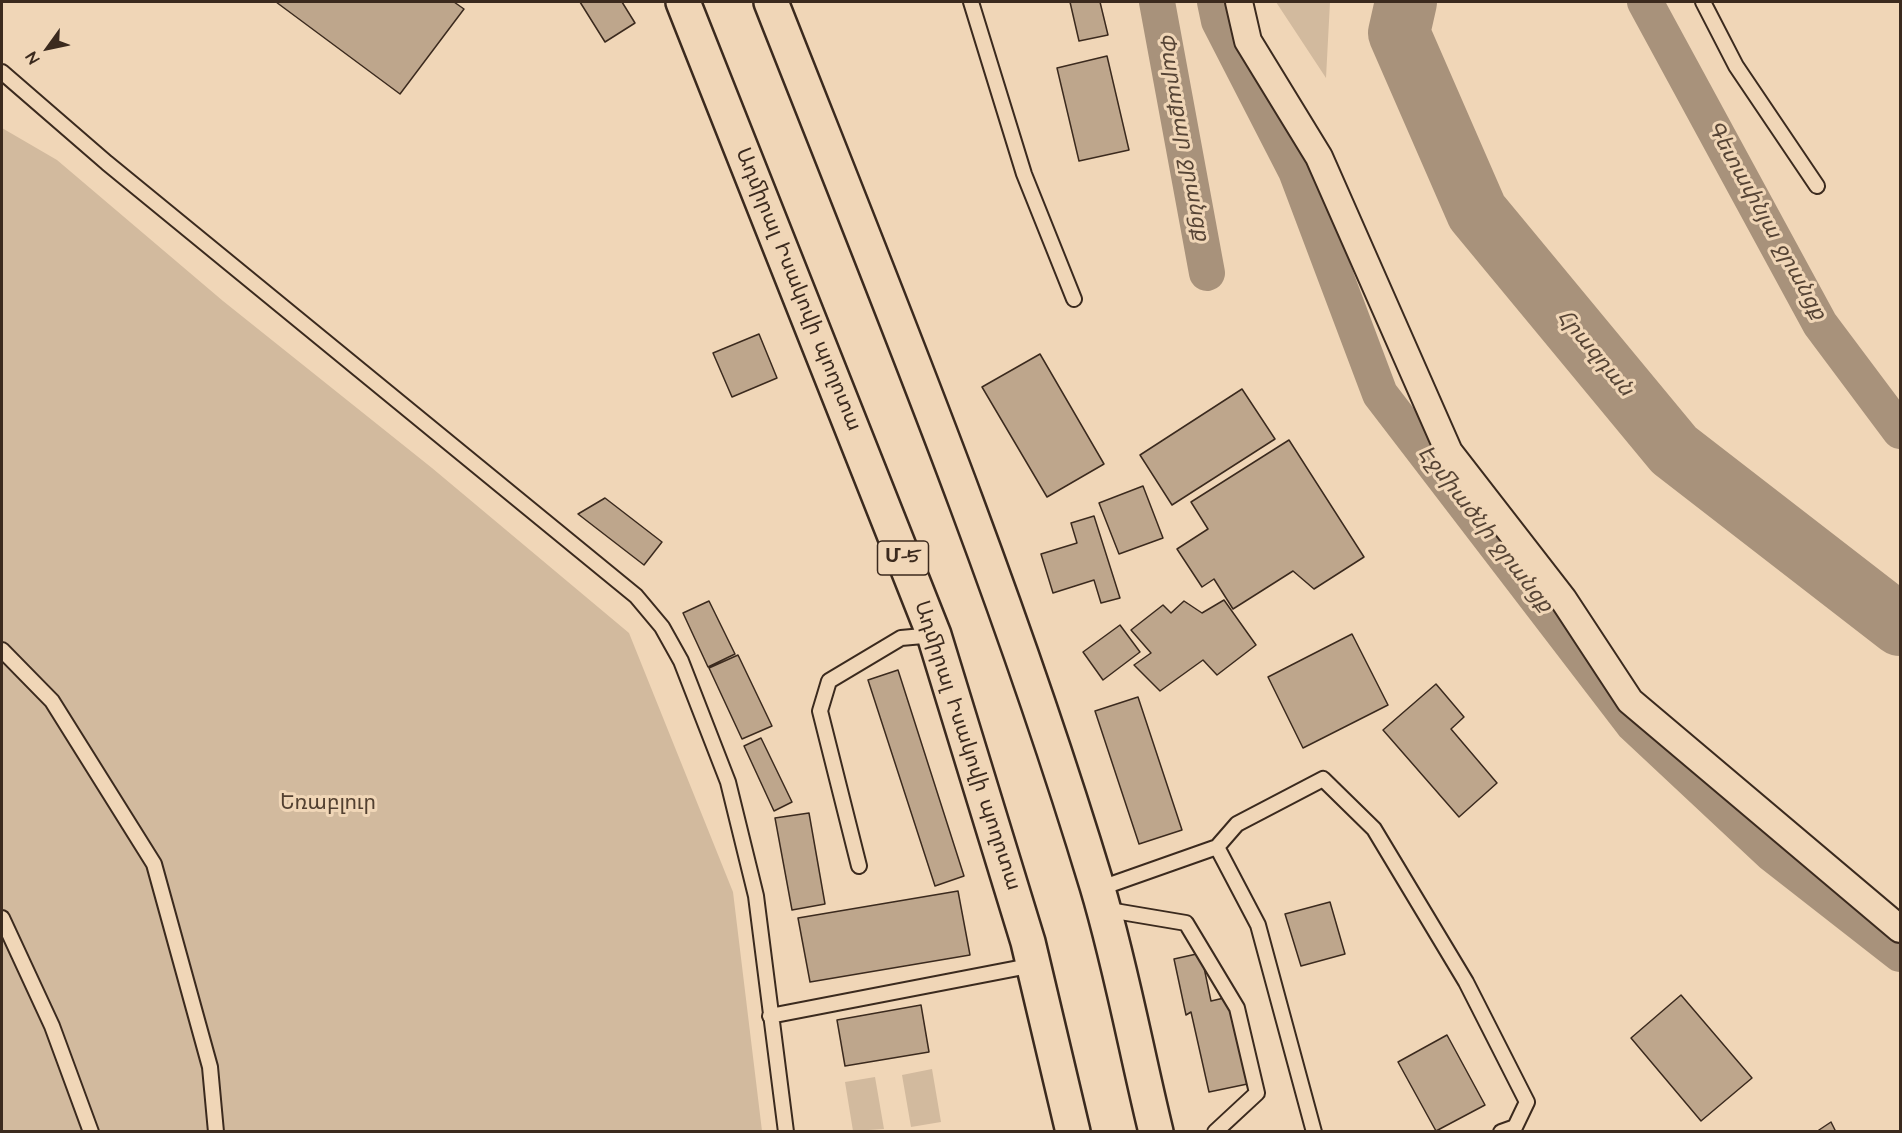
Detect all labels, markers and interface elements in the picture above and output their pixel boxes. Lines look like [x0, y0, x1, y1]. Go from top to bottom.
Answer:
north arrow [18, 18, 78, 78]
water label: Փարաքար ջրանցք [1151, 31, 1213, 243]
text: N [21, 48, 45, 68]
water label: Գետափնյա ջրանցք [1699, 117, 1831, 325]
street label: Ադմիրալ Իսակովի պողոտա [729, 145, 865, 435]
water label: Հրազդան [1550, 305, 1638, 403]
water label: Էջմիածնի ջրանցք [1411, 441, 1557, 619]
road number: Մ-5 [878, 541, 928, 575]
street label: Ադմիրալ Իսակովի պողոտա [907, 598, 1025, 894]
park label: Եռաբլուր [280, 792, 376, 818]

